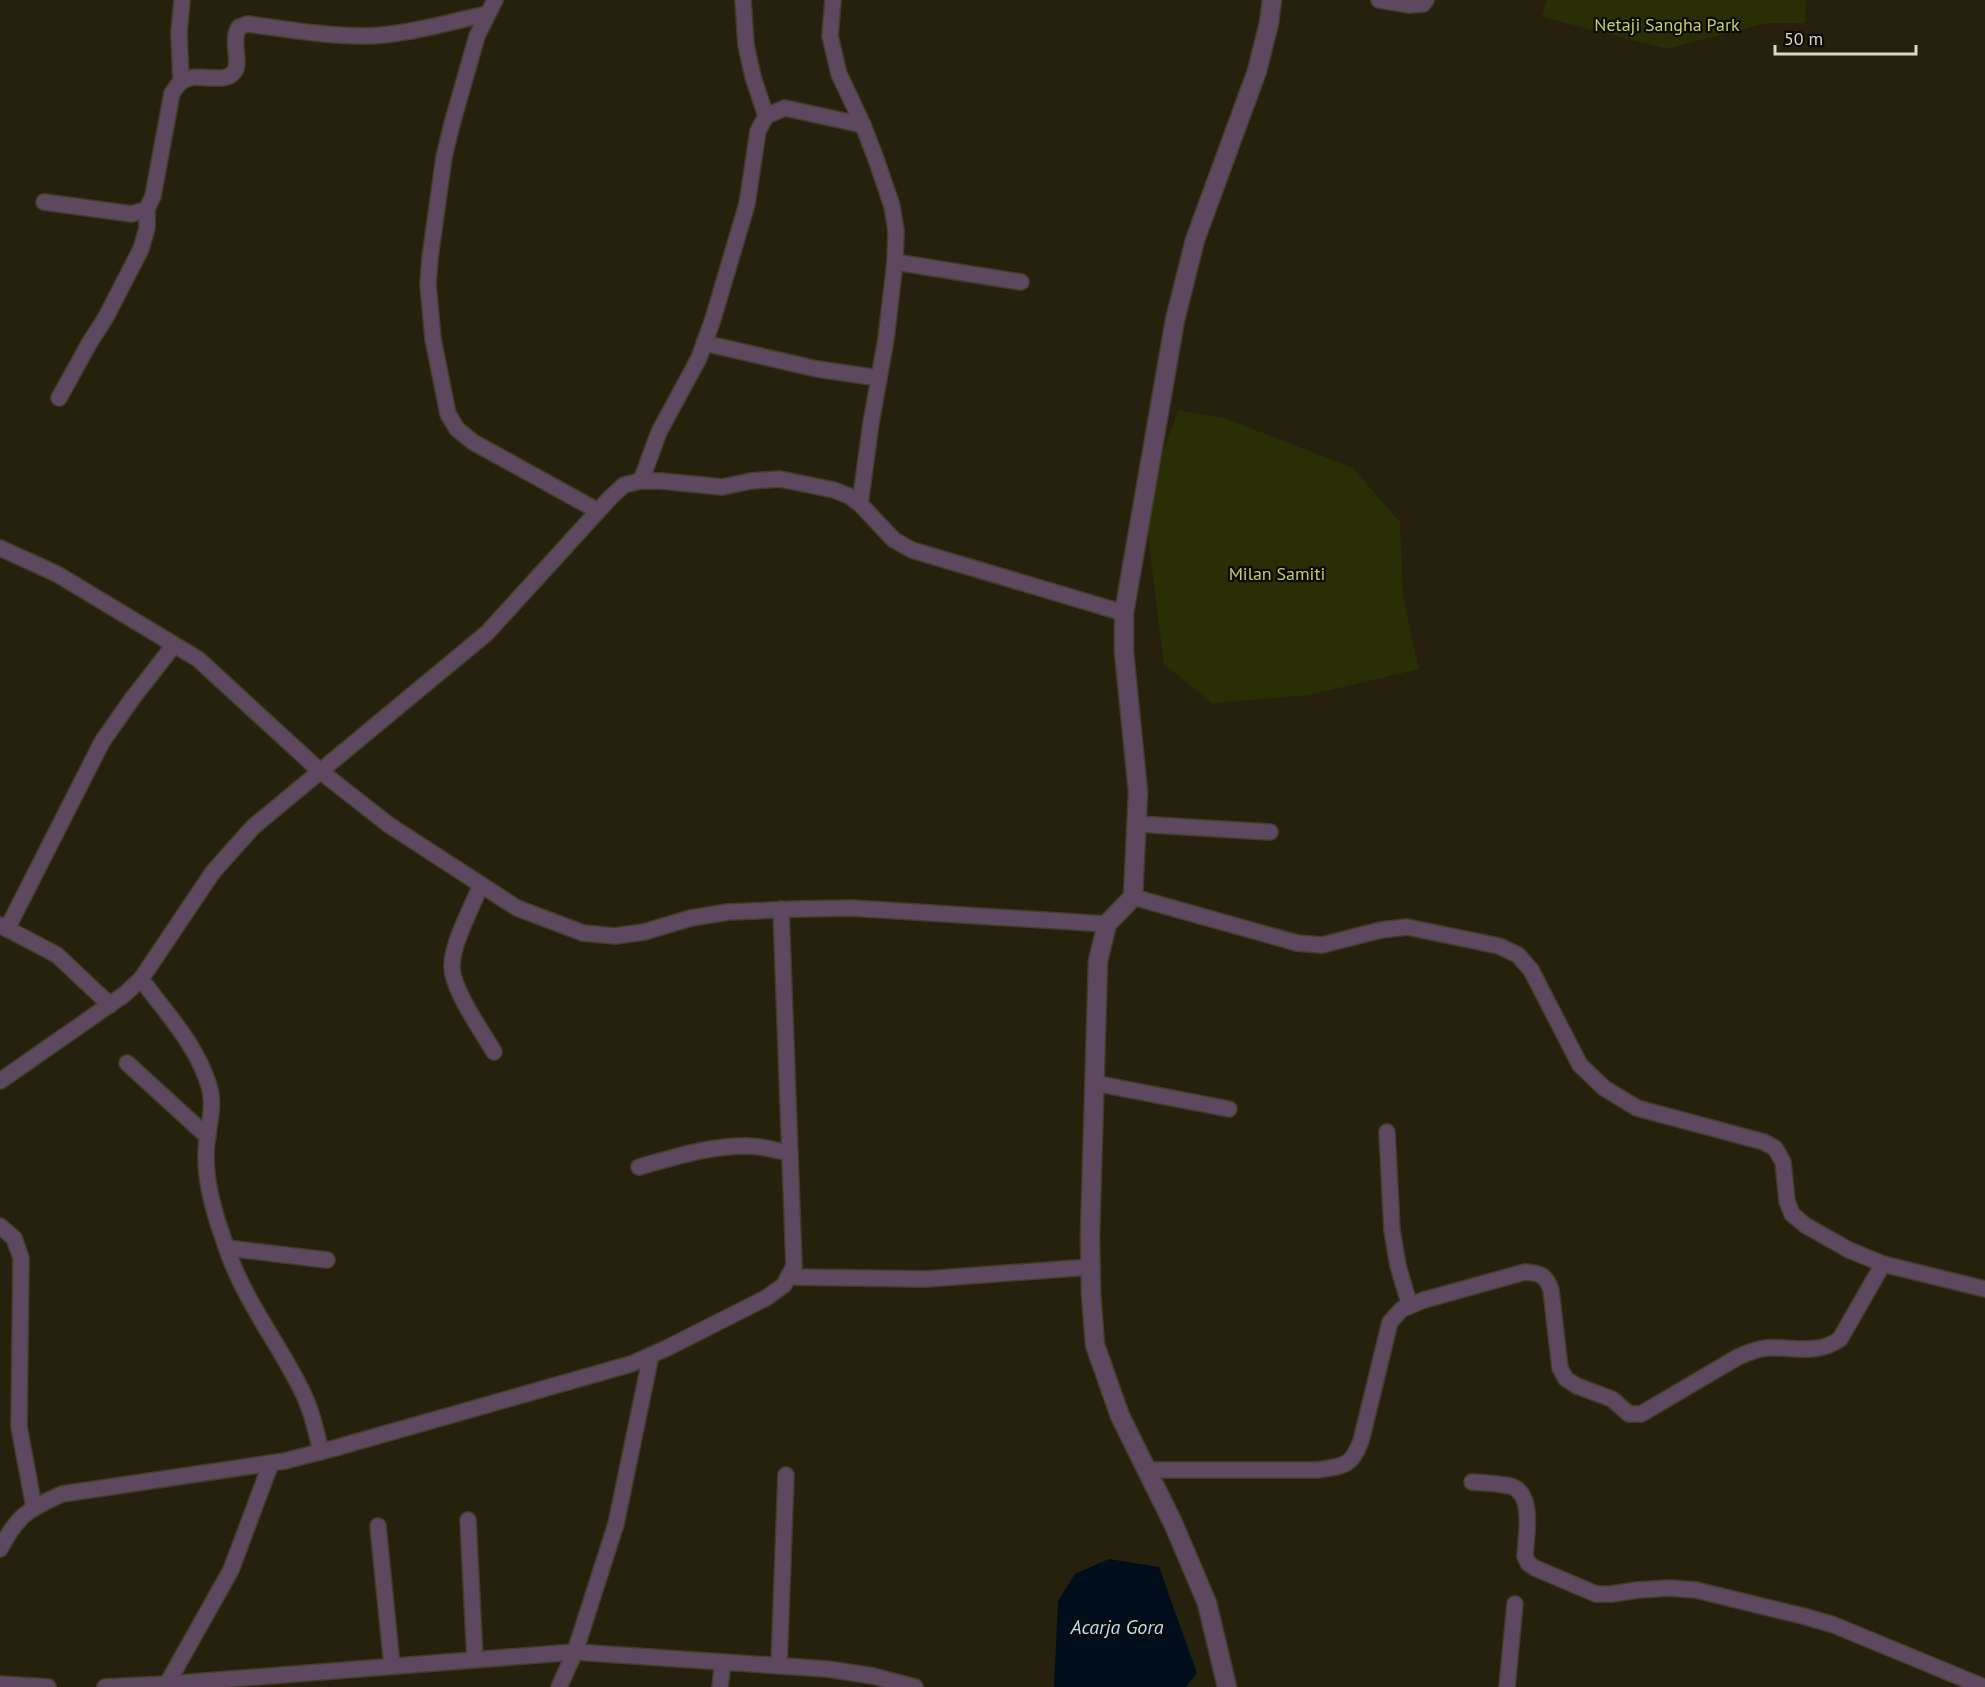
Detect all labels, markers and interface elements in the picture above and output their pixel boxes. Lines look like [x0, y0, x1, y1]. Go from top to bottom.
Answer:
park label: Netaji Sangha Park [1594, 13, 1740, 36]
scale bar [1775, 18, 1916, 56]
text: 50 m [1784, 27, 1823, 50]
park label: Milan Samiti [1229, 562, 1325, 585]
water label: Acarja Gora [1069, 1614, 1164, 1640]

